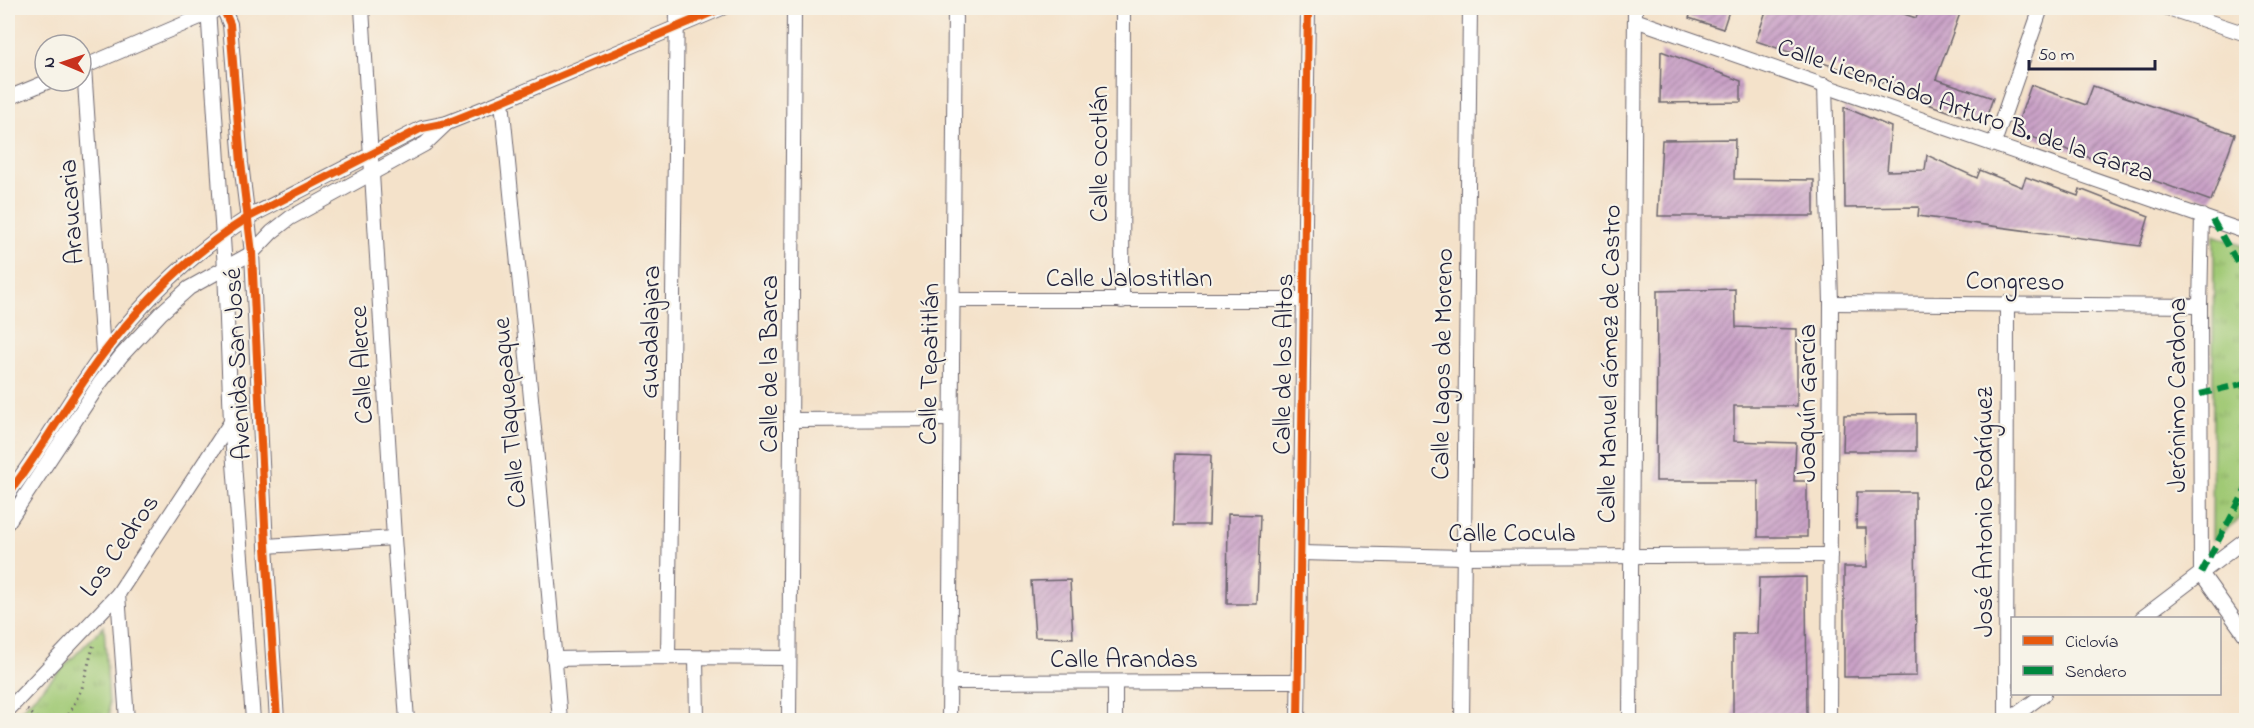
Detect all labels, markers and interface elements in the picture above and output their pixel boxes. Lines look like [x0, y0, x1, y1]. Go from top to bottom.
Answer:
street label: Calle Licenciado Arturo B. de la Garza [1771, 29, 2159, 194]
north arrow [33, 33, 93, 93]
scale bar [2029, 33, 2155, 71]
text: 50 m [2038, 43, 2075, 69]
text: N [38, 57, 62, 68]
street label: Calle Ocotlán [1082, 86, 1120, 222]
street label: Araucaria [50, 158, 96, 266]
street label: Calle Manuel Gómez de Castro [1589, 204, 1633, 524]
street label: Calle Lagos de Moreno [1423, 248, 1465, 480]
street label: Calle Jalostitlan [1046, 261, 1212, 299]
street label: Congreso [1965, 263, 2065, 303]
street label: Guadalajara [632, 265, 672, 399]
street label: Avenida San José [215, 266, 263, 461]
street label: Calle de los Altos [1264, 273, 1306, 455]
street label: Calle de la Barca [752, 275, 790, 453]
street label: Calle Tepatitlán [911, 283, 951, 446]
street label: Jerónimo Cardona [2160, 298, 2198, 492]
street label: Calle Alerce [341, 304, 385, 425]
street label: Calle Tlaquepaque [484, 316, 538, 510]
street label: Joaquín García [1790, 324, 1828, 482]
street label: José Antonio Rodríguez [1967, 387, 2005, 637]
street label: Los Cedros [71, 487, 170, 606]
street label: Calle Cocula [1448, 516, 1576, 554]
legend [2011, 617, 2221, 695]
text: Ciclovía [2065, 630, 2118, 656]
street label: Calle Arandas [1050, 642, 1198, 680]
text: Sendero [2065, 660, 2127, 686]

